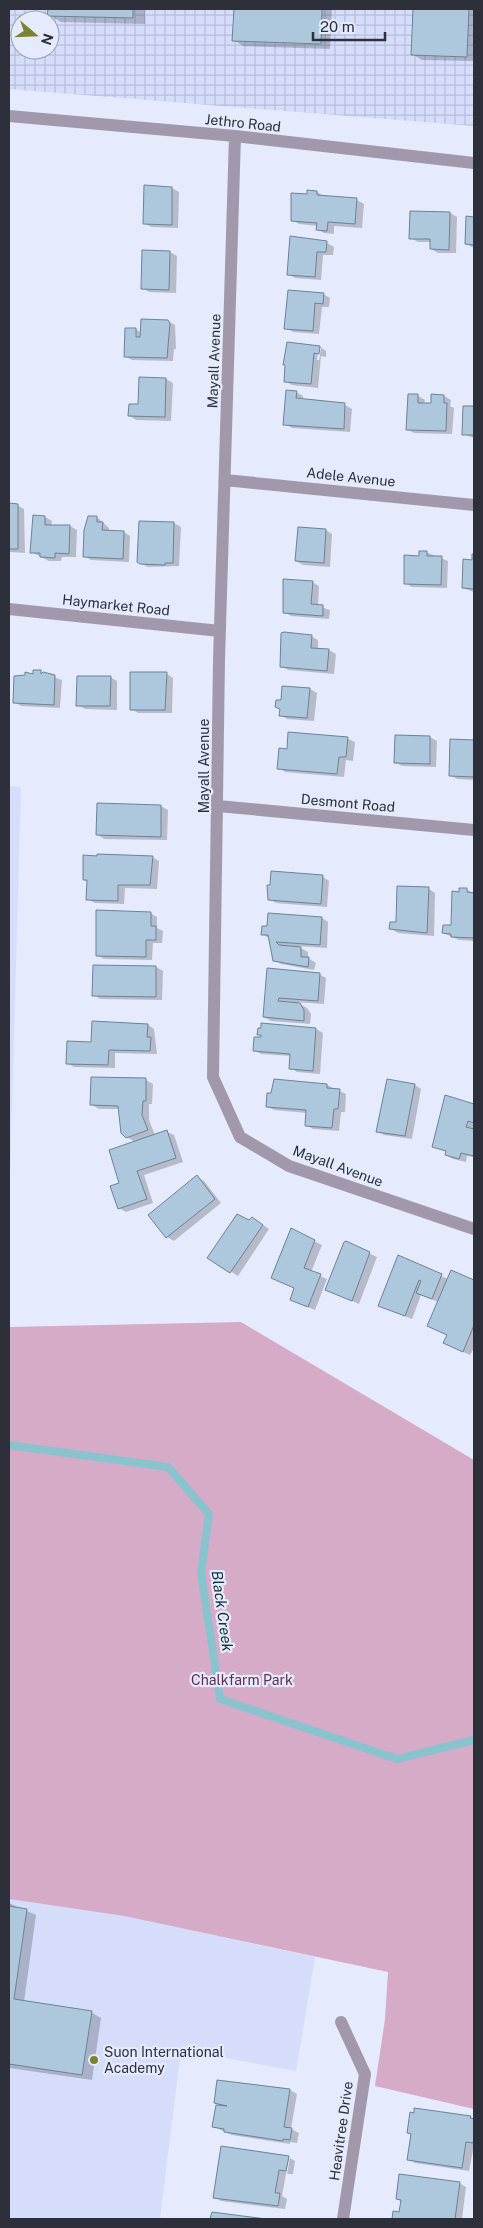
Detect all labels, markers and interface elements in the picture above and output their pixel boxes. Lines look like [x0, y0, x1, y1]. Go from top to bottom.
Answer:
north arrow [10, 10, 60, 60]
scale bar [313, 10, 386, 42]
text: 20 m [320, 18, 355, 35]
text: N [38, 31, 57, 47]
street label: Jethro Road [204, 111, 282, 135]
street label: Mayall Avenue [204, 313, 224, 409]
street label: Adele Avenue [306, 464, 396, 490]
street label: Haymarket Road [61, 591, 171, 619]
street label: Mayall Avenue [196, 719, 212, 813]
street label: Desmont Road [300, 791, 396, 815]
street label: Mayall Avenue [291, 1142, 385, 1190]
water label: Black Creek [208, 1569, 237, 1653]
park label: Chalkfarm Park [191, 1672, 293, 1688]
place label: Suon International Academy [104, 2044, 224, 2076]
marker: Suon International Academy [88, 2054, 100, 2066]
street label: Heavitree Drive [326, 2080, 356, 2182]

